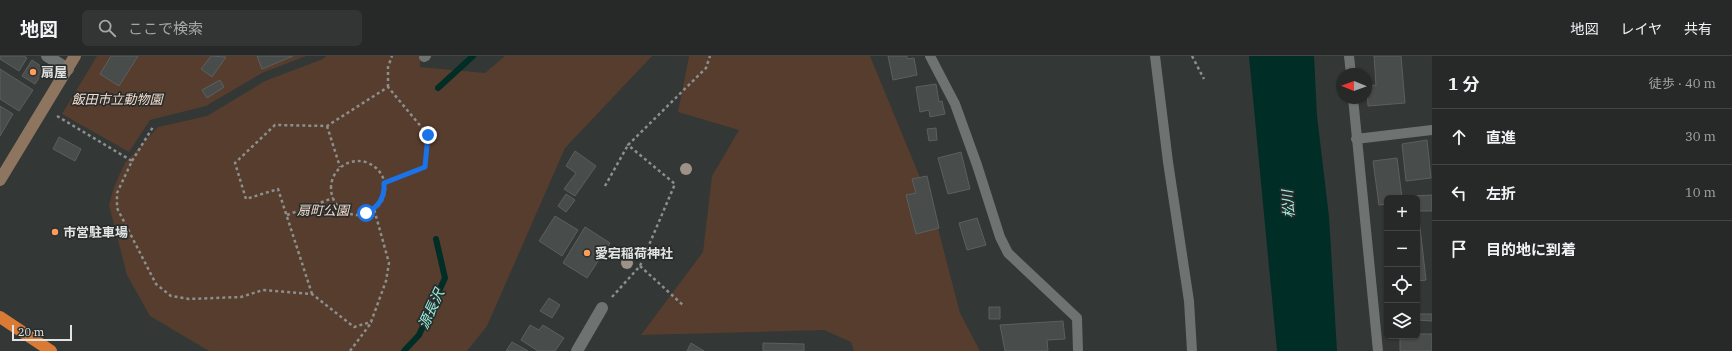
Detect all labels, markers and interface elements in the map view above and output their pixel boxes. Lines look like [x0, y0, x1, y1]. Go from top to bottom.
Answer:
search box [82, 10, 362, 46]
text: 地図 [20, 17, 58, 41]
icon: search [96, 17, 118, 39]
text: ここで検索 [128, 19, 203, 38]
text: 地図 [1570, 20, 1598, 38]
text: レイヤ [1620, 20, 1662, 38]
text: 共有 [1684, 20, 1712, 38]
place label: 扇屋 [41, 64, 67, 81]
marker: 扇屋 [28, 67, 38, 77]
north arrow [1336, 68, 1372, 104]
text: 1 分 [1448, 73, 1479, 95]
text: 徒歩 · 40 m [1649, 75, 1716, 92]
park label: 飯田市立動物園 [71, 91, 164, 108]
route end [419, 126, 437, 144]
icon: ahead [1448, 126, 1470, 148]
text: 直進 [1486, 128, 1516, 147]
text: 30 m [1685, 128, 1716, 145]
icon: left [1448, 182, 1470, 204]
text: 左折 [1486, 184, 1516, 203]
text: 10 m [1685, 184, 1716, 201]
water label: 松川 [1278, 187, 1298, 219]
map controls [1384, 195, 1420, 339]
button: + [1384, 195, 1420, 231]
park label: 扇町公園 [297, 202, 351, 219]
route start [357, 204, 375, 222]
place label: 市営駐車場 [63, 224, 128, 241]
marker: 市営駐車場 [50, 227, 60, 237]
button: − [1384, 231, 1420, 267]
icon: arrive [1448, 238, 1470, 260]
text: 目的地に到着 [1486, 240, 1576, 259]
place label: 愛宕稲荷神社 [595, 245, 673, 262]
marker: 愛宕稲荷神社 [582, 248, 592, 258]
button: locate [1384, 267, 1420, 303]
water label: 源長沢 [414, 284, 449, 332]
button: layers [1384, 303, 1420, 339]
scale bar [12, 323, 72, 342]
text: 20 m [18, 325, 44, 339]

